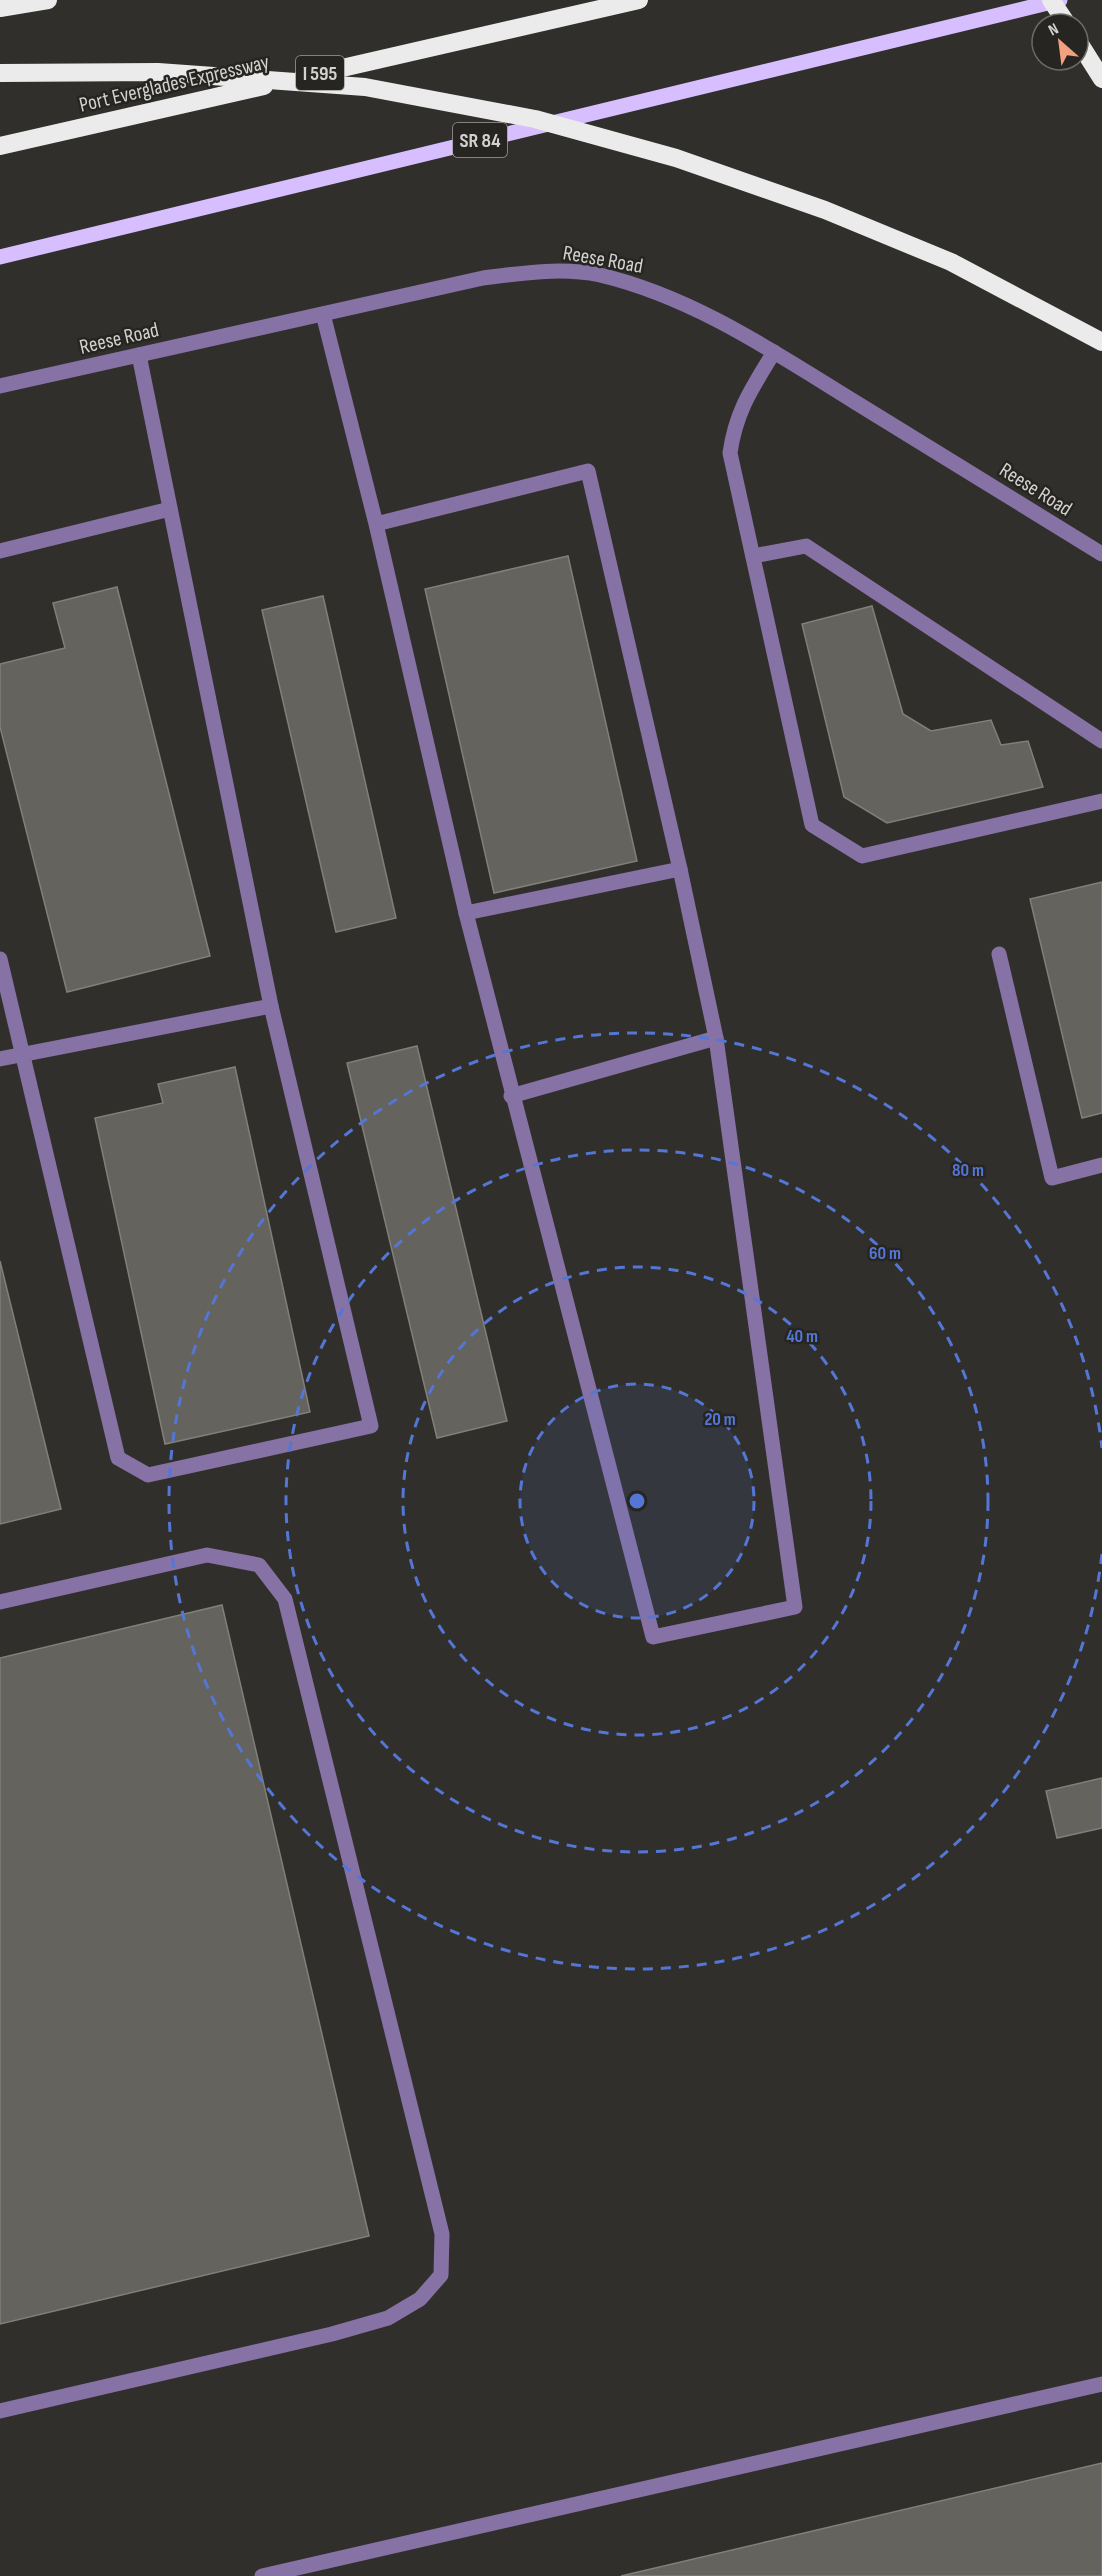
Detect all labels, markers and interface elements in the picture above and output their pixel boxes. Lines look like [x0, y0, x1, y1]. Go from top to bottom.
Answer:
north arrow [1030, 12, 1090, 72]
text: N [1045, 20, 1062, 40]
street label: Port Everglades Expressway [77, 49, 272, 118]
road number: I 595 [296, 56, 344, 90]
road number: SR 84 [453, 123, 507, 157]
street label: Reese Road [561, 240, 645, 279]
street label: Reese Road [77, 317, 161, 360]
street label: Reese Road [995, 457, 1077, 521]
text: 80 m [952, 1160, 984, 1181]
text: 60 m [869, 1243, 901, 1264]
text: 40 m [786, 1326, 818, 1347]
text: 20 m [704, 1409, 736, 1430]
centre of rings [627, 1491, 647, 1511]

